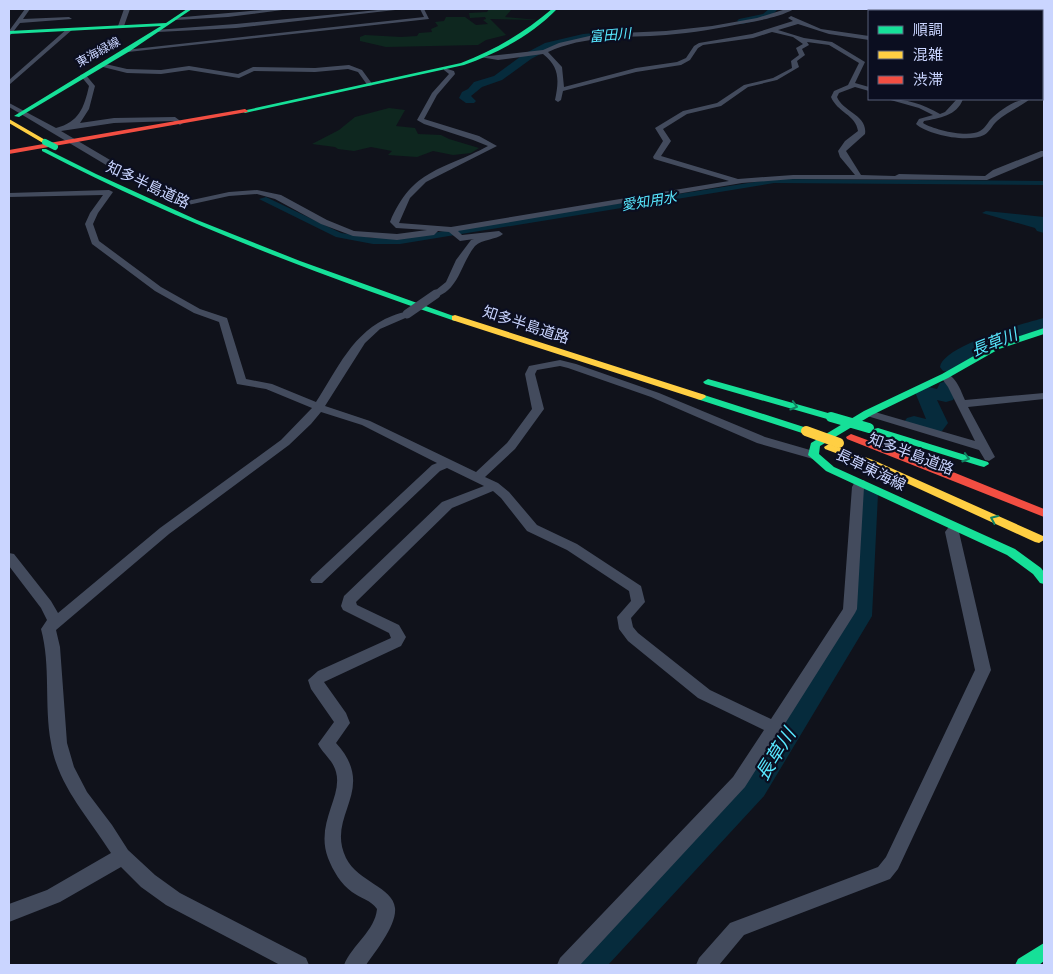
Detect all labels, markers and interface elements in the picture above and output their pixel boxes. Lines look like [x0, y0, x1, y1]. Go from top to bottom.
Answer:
legend [868, 10, 1043, 100]
text: 順調 [913, 20, 943, 39]
water label: 富田川 [588, 24, 634, 46]
street label: 東海緑線 [73, 33, 123, 71]
text: 混雑 [913, 45, 943, 64]
text: 渋滞 [913, 70, 943, 89]
street label: 知多半島道路 [103, 157, 193, 212]
water label: 愛知用水 [620, 187, 680, 214]
street label: 知多半島道路 [480, 302, 572, 347]
water label: 長草川 [968, 323, 1022, 361]
one-way arrow [790, 401, 798, 411]
street label: 知多半島道路 [866, 429, 957, 479]
street label: 長草東海線 [833, 445, 909, 495]
one-way arrow [961, 453, 969, 463]
one-way arrow [990, 514, 999, 525]
water label: 長草川 [750, 722, 802, 785]

